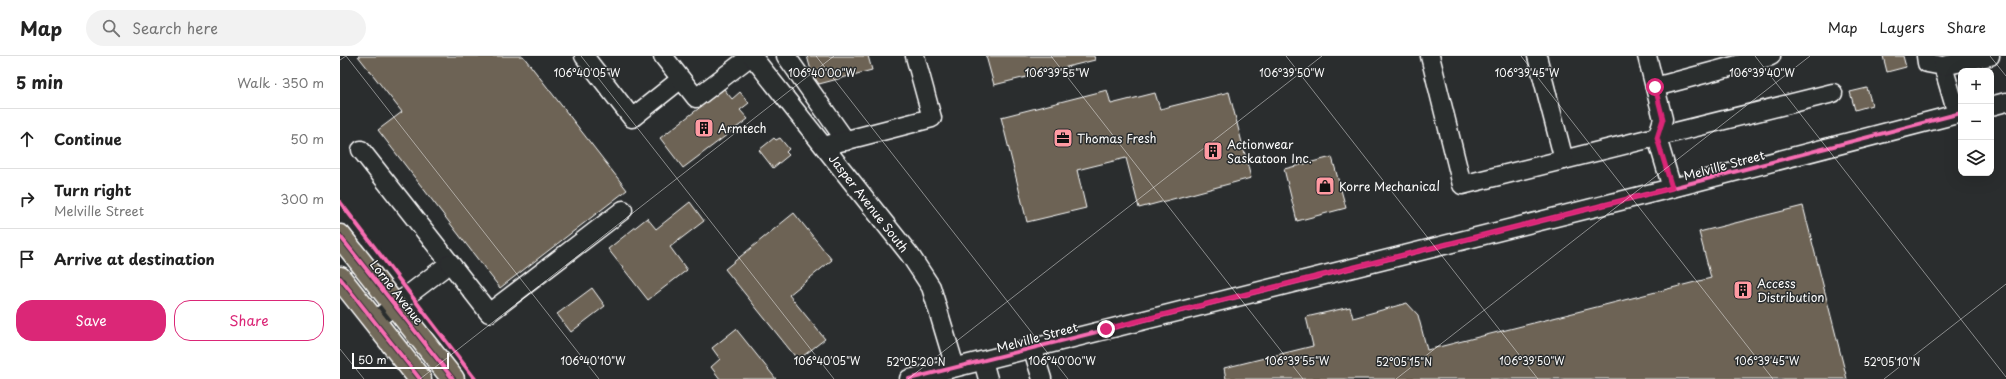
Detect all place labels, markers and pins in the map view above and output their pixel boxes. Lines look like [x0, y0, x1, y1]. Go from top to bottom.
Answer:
building icon: Armtech [693, 117, 715, 139]
place label: Armtech [718, 119, 767, 137]
office icon: Thomas Fresh [1052, 127, 1074, 149]
place label: Thomas Fresh [1077, 129, 1157, 147]
place label: Actionwear Saskatoon Inc. [1227, 135, 1312, 167]
building icon: Actionwear Saskatoon Inc. [1202, 140, 1224, 162]
shop icon: Korre Mechanical [1314, 175, 1336, 197]
place label: Korre Mechanical [1339, 177, 1440, 195]
place label: Access Distribution [1757, 274, 1825, 306]
building icon: Access Distribution [1732, 279, 1754, 301]

